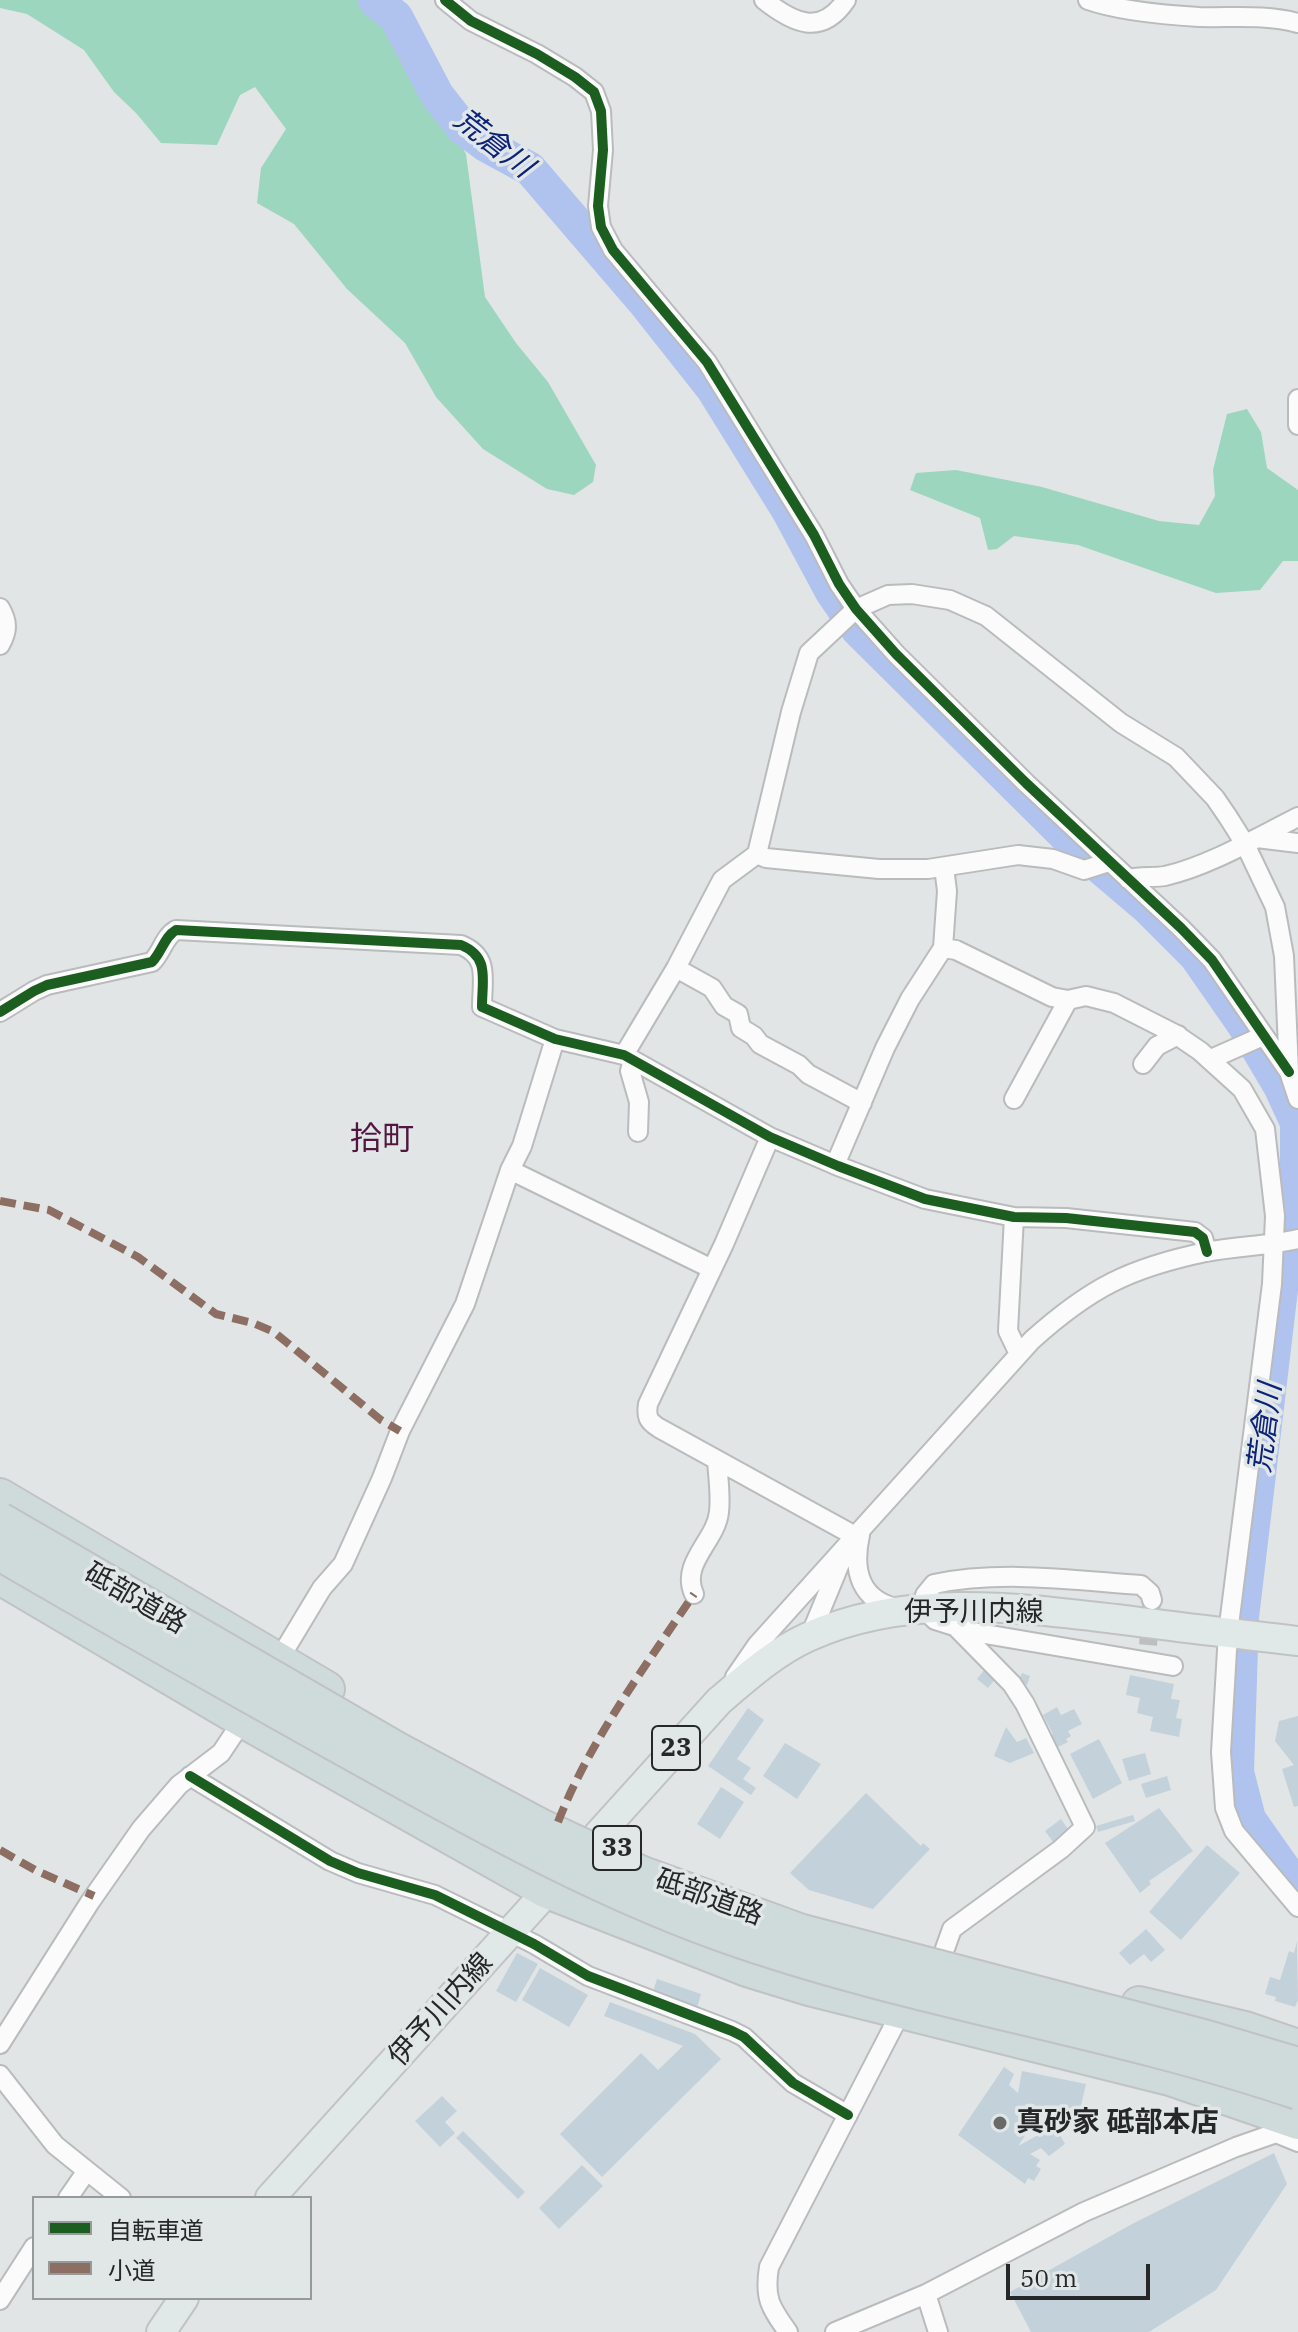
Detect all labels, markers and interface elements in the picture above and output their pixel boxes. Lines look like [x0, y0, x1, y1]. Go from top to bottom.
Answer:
water label: 荒倉川 [446, 102, 540, 186]
district label: 拾町 [350, 1121, 414, 1159]
water label: 荒倉川 [1243, 1381, 1289, 1475]
street label: 砥部道路 [78, 1556, 192, 1642]
street label: 伊予川内線 [904, 1596, 1044, 1630]
road number: 23 [652, 1726, 700, 1770]
road number: 33 [593, 1826, 641, 1870]
street label: 砥部道路 [651, 1863, 767, 1933]
street label: 伊予川内線 [382, 1947, 500, 2073]
place label: 真砂家 砥部本店 [1016, 2106, 1218, 2140]
marker: 真砂家 砥部本店 [991, 2114, 1009, 2132]
legend [32, 2196, 312, 2300]
text: 自転車道 [108, 2214, 204, 2246]
scale bar [1010, 2248, 1154, 2298]
text: 小道 [108, 2254, 156, 2286]
text: 50 m [1020, 2262, 1077, 2294]

